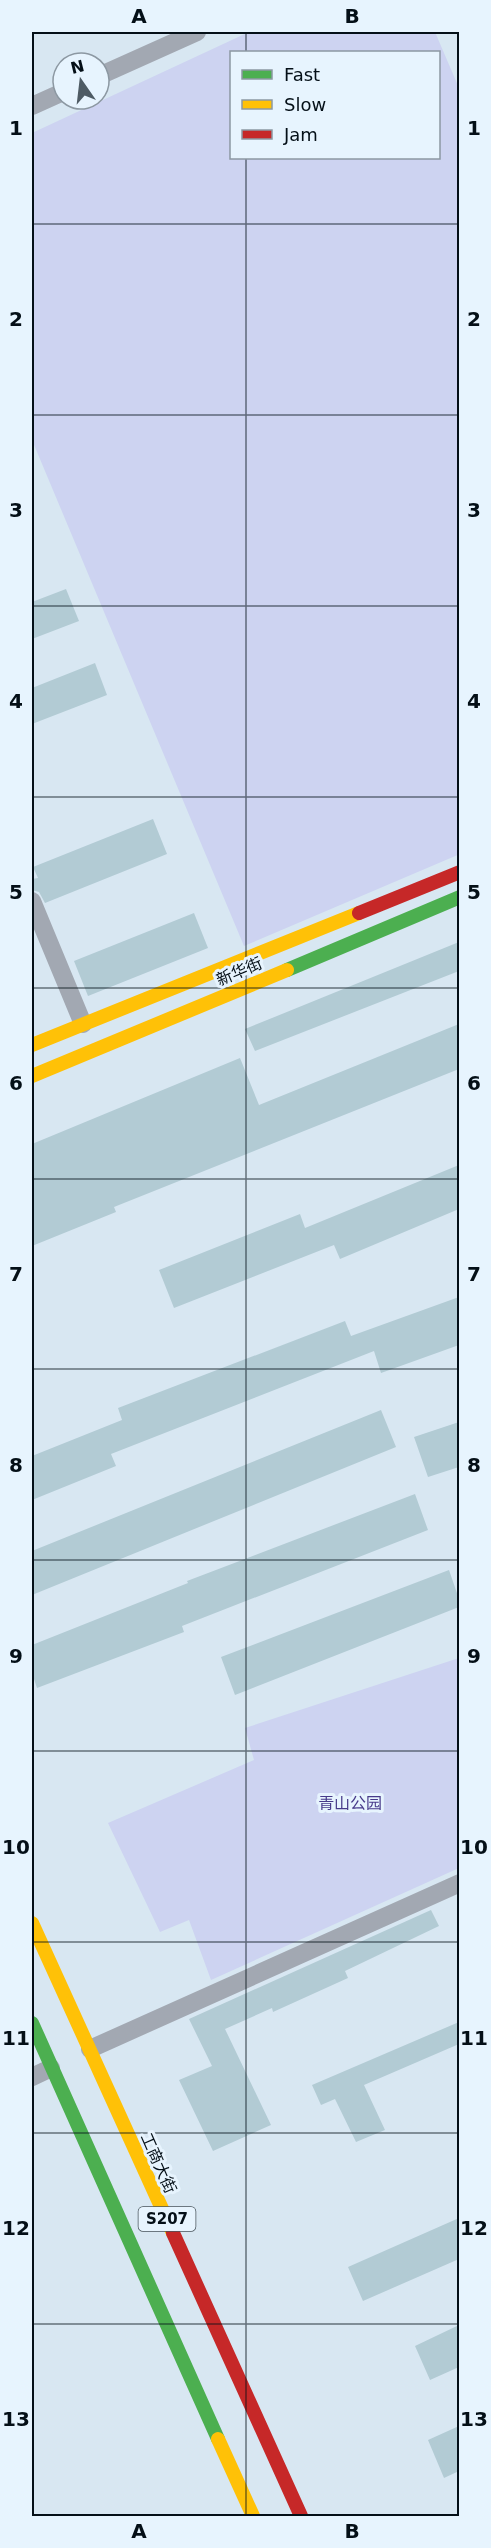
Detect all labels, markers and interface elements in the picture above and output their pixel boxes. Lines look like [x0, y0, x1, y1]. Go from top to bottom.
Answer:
text: A [131, 4, 147, 28]
text: B [344, 4, 360, 28]
north arrow [51, 51, 111, 111]
legend [230, 51, 440, 159]
text: N [69, 56, 86, 78]
text: Fast [284, 64, 320, 85]
text: Slow [284, 94, 326, 115]
text: 1 [9, 116, 23, 140]
text: 1 [467, 116, 481, 140]
text: Jam [283, 124, 318, 145]
text: 2 [9, 307, 23, 331]
text: 2 [467, 307, 481, 331]
text: 3 [9, 498, 23, 522]
text: 3 [467, 498, 481, 522]
text: 4 [9, 689, 23, 713]
text: 4 [467, 689, 481, 713]
text: 5 [9, 880, 23, 904]
text: 5 [467, 880, 481, 904]
street label: 新华街 [213, 953, 265, 990]
text: 6 [9, 1071, 23, 1095]
text: 6 [467, 1071, 481, 1095]
text: 7 [9, 1262, 23, 1286]
text: 7 [467, 1262, 481, 1286]
text: 8 [9, 1453, 23, 1477]
text: 8 [467, 1453, 481, 1477]
text: 9 [9, 1644, 23, 1668]
text: 9 [467, 1644, 481, 1668]
park label: 青山公园 [318, 1794, 382, 1813]
text: 10 [2, 1835, 30, 1859]
text: 10 [460, 1835, 488, 1859]
text: 11 [2, 2026, 30, 2050]
text: 11 [460, 2026, 488, 2050]
street label: 工商大街 [137, 2130, 180, 2196]
road number: S207 [138, 2207, 195, 2231]
text: 12 [2, 2216, 30, 2240]
text: 12 [460, 2216, 488, 2240]
text: 13 [2, 2407, 30, 2431]
text: 13 [460, 2407, 488, 2431]
text: A [131, 2519, 147, 2543]
text: B [344, 2519, 360, 2543]

